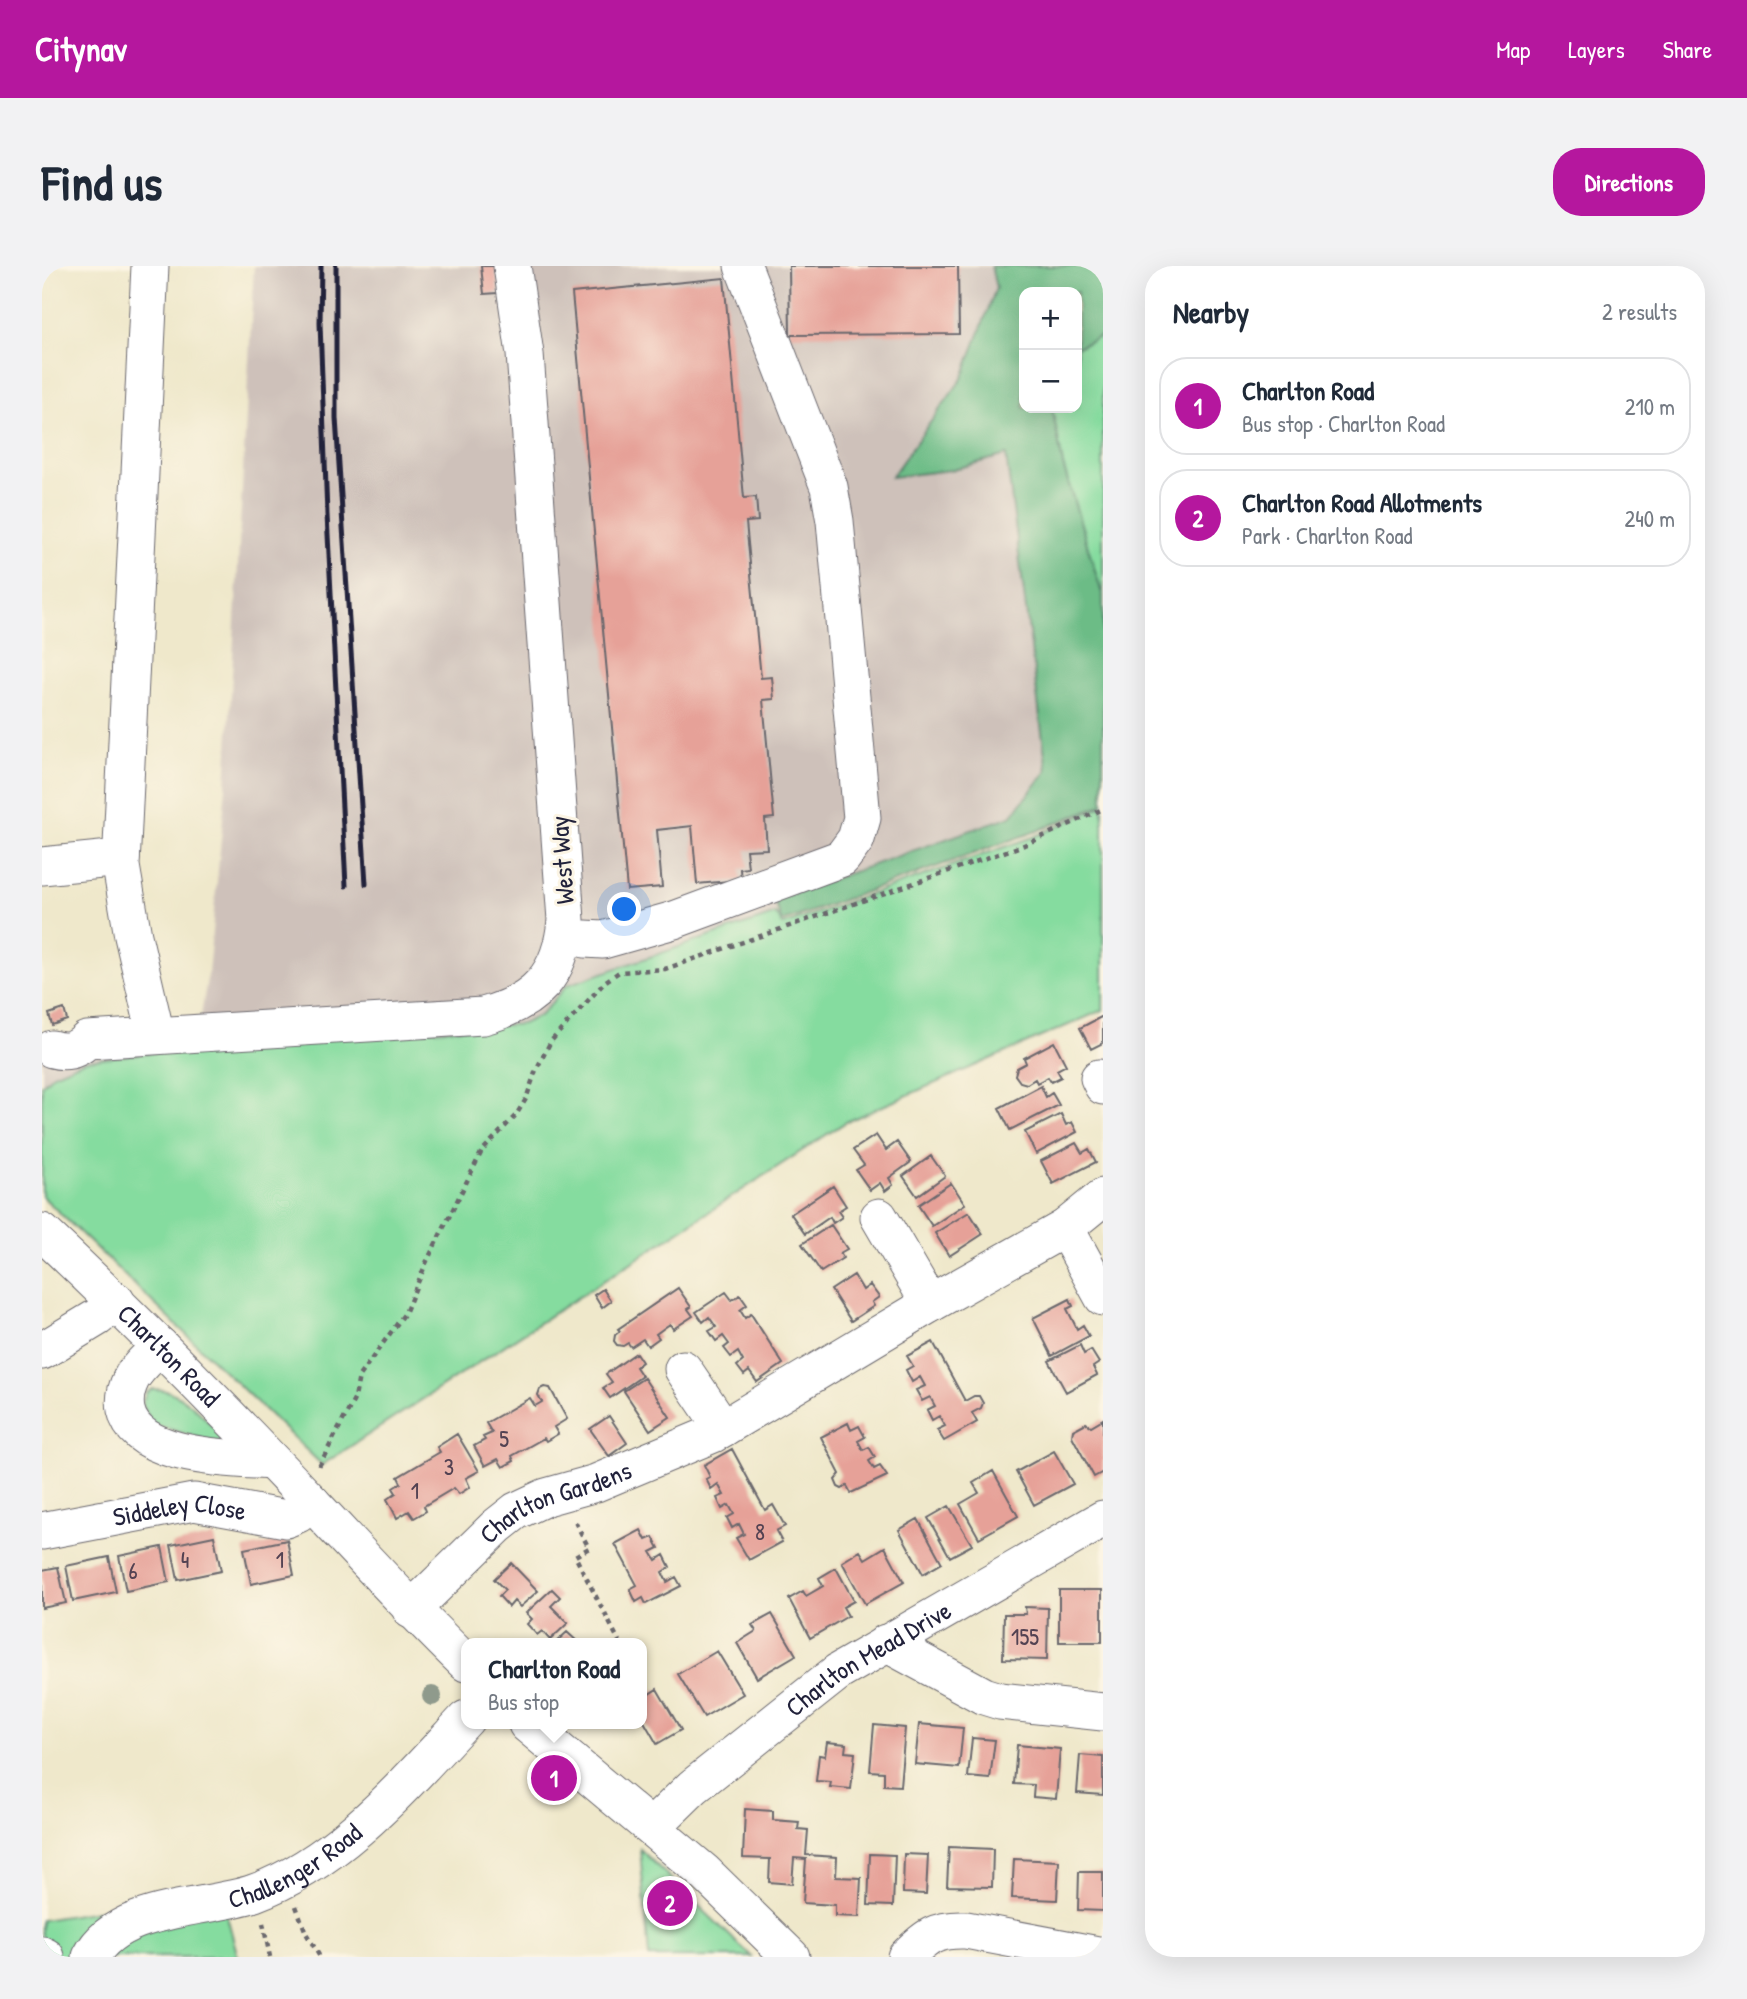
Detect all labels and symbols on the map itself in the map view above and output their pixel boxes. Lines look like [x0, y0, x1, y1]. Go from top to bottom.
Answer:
street label: West Way [541, 815, 582, 905]
your location [607, 892, 641, 926]
street label: Charlton Road [110, 1296, 228, 1414]
house number: 5 [499, 1423, 509, 1454]
house number: 3 [444, 1451, 454, 1482]
street label: Charlton Gardens [471, 1452, 637, 1551]
house number: 1 [411, 1475, 419, 1506]
street label: Siddeley Close [110, 1484, 249, 1534]
house number: 8 [755, 1516, 765, 1547]
house number: 4 [181, 1544, 189, 1575]
house number: 1 [276, 1544, 284, 1575]
house number: 6 [128, 1555, 138, 1586]
street label: Charlton Mead Drive [778, 1592, 957, 1724]
house number: 155 [1011, 1621, 1039, 1652]
pin: 1 [531, 1752, 577, 1804]
street label: Challenger Road [225, 1815, 369, 1916]
pin: 2 [647, 1877, 693, 1929]

